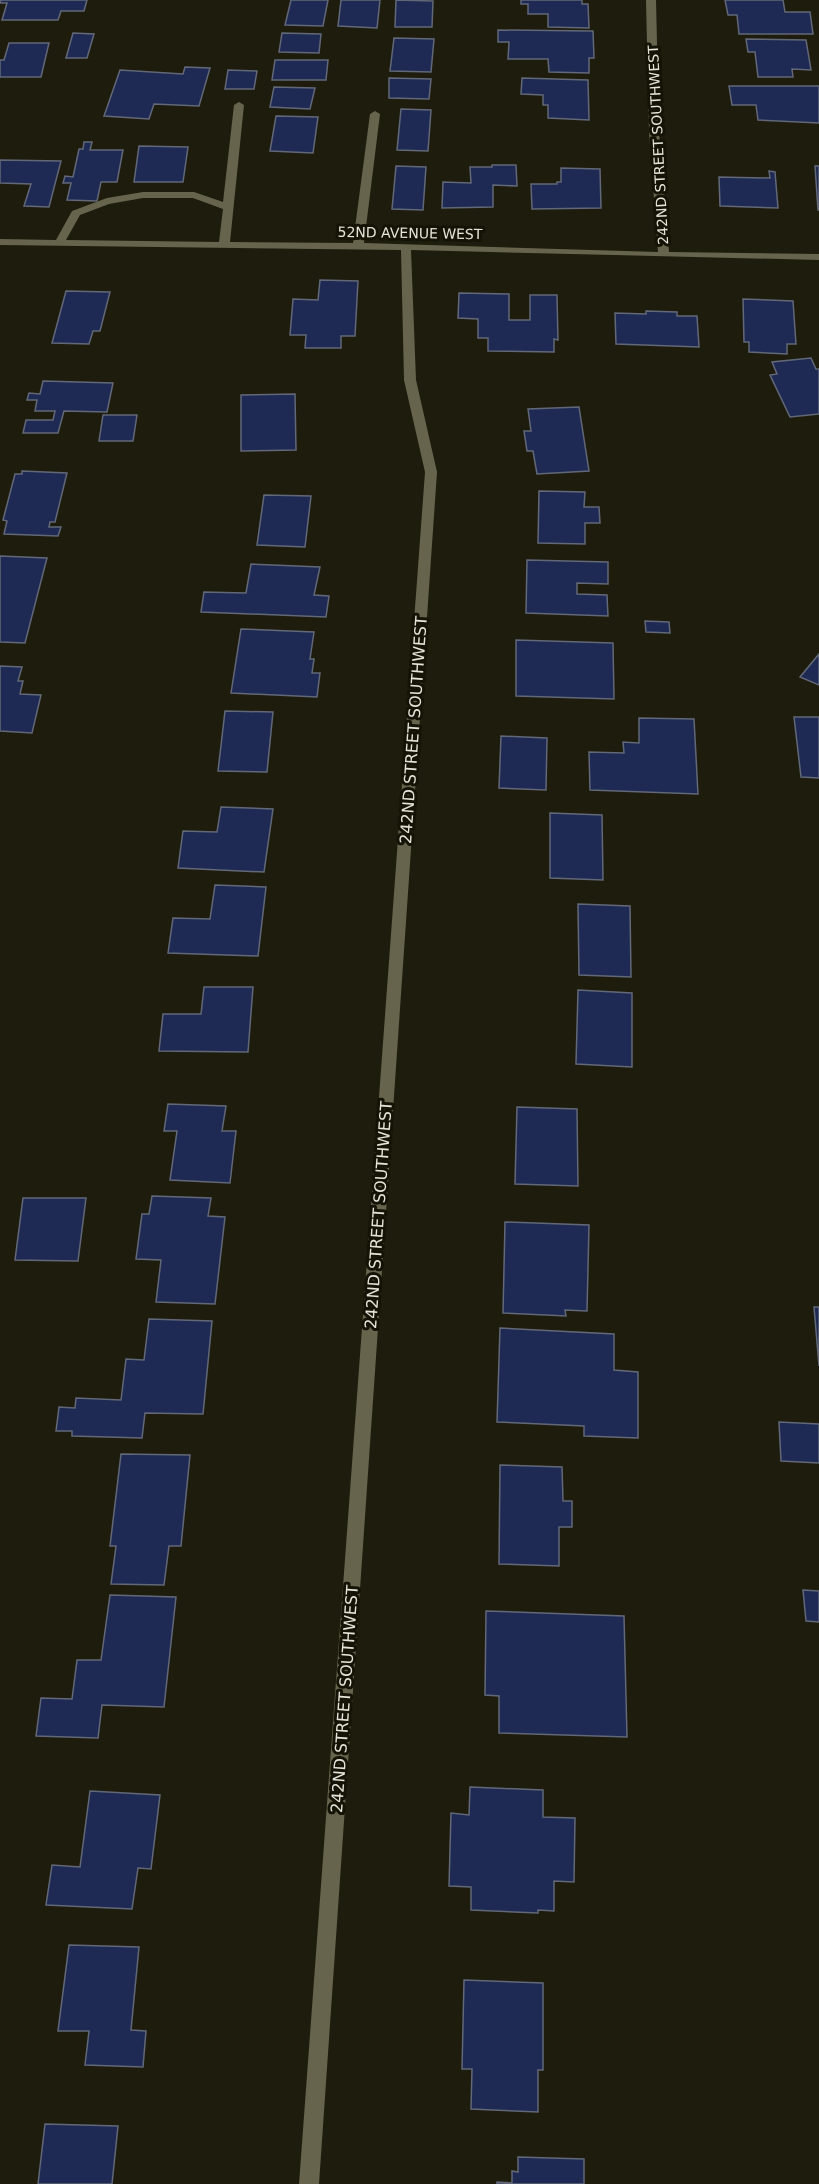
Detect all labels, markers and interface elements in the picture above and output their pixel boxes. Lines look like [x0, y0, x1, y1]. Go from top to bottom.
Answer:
street label: 242ND STREET SOUTHWEST [645, 44, 671, 245]
street label: 52ND AVENUE WEST [337, 224, 483, 242]
street label: 242ND STREET SOUTHWEST [396, 615, 431, 845]
street label: 242ND STREET SOUTHWEST [361, 1100, 396, 1330]
street label: 242ND STREET SOUTHWEST [327, 1584, 362, 1814]

